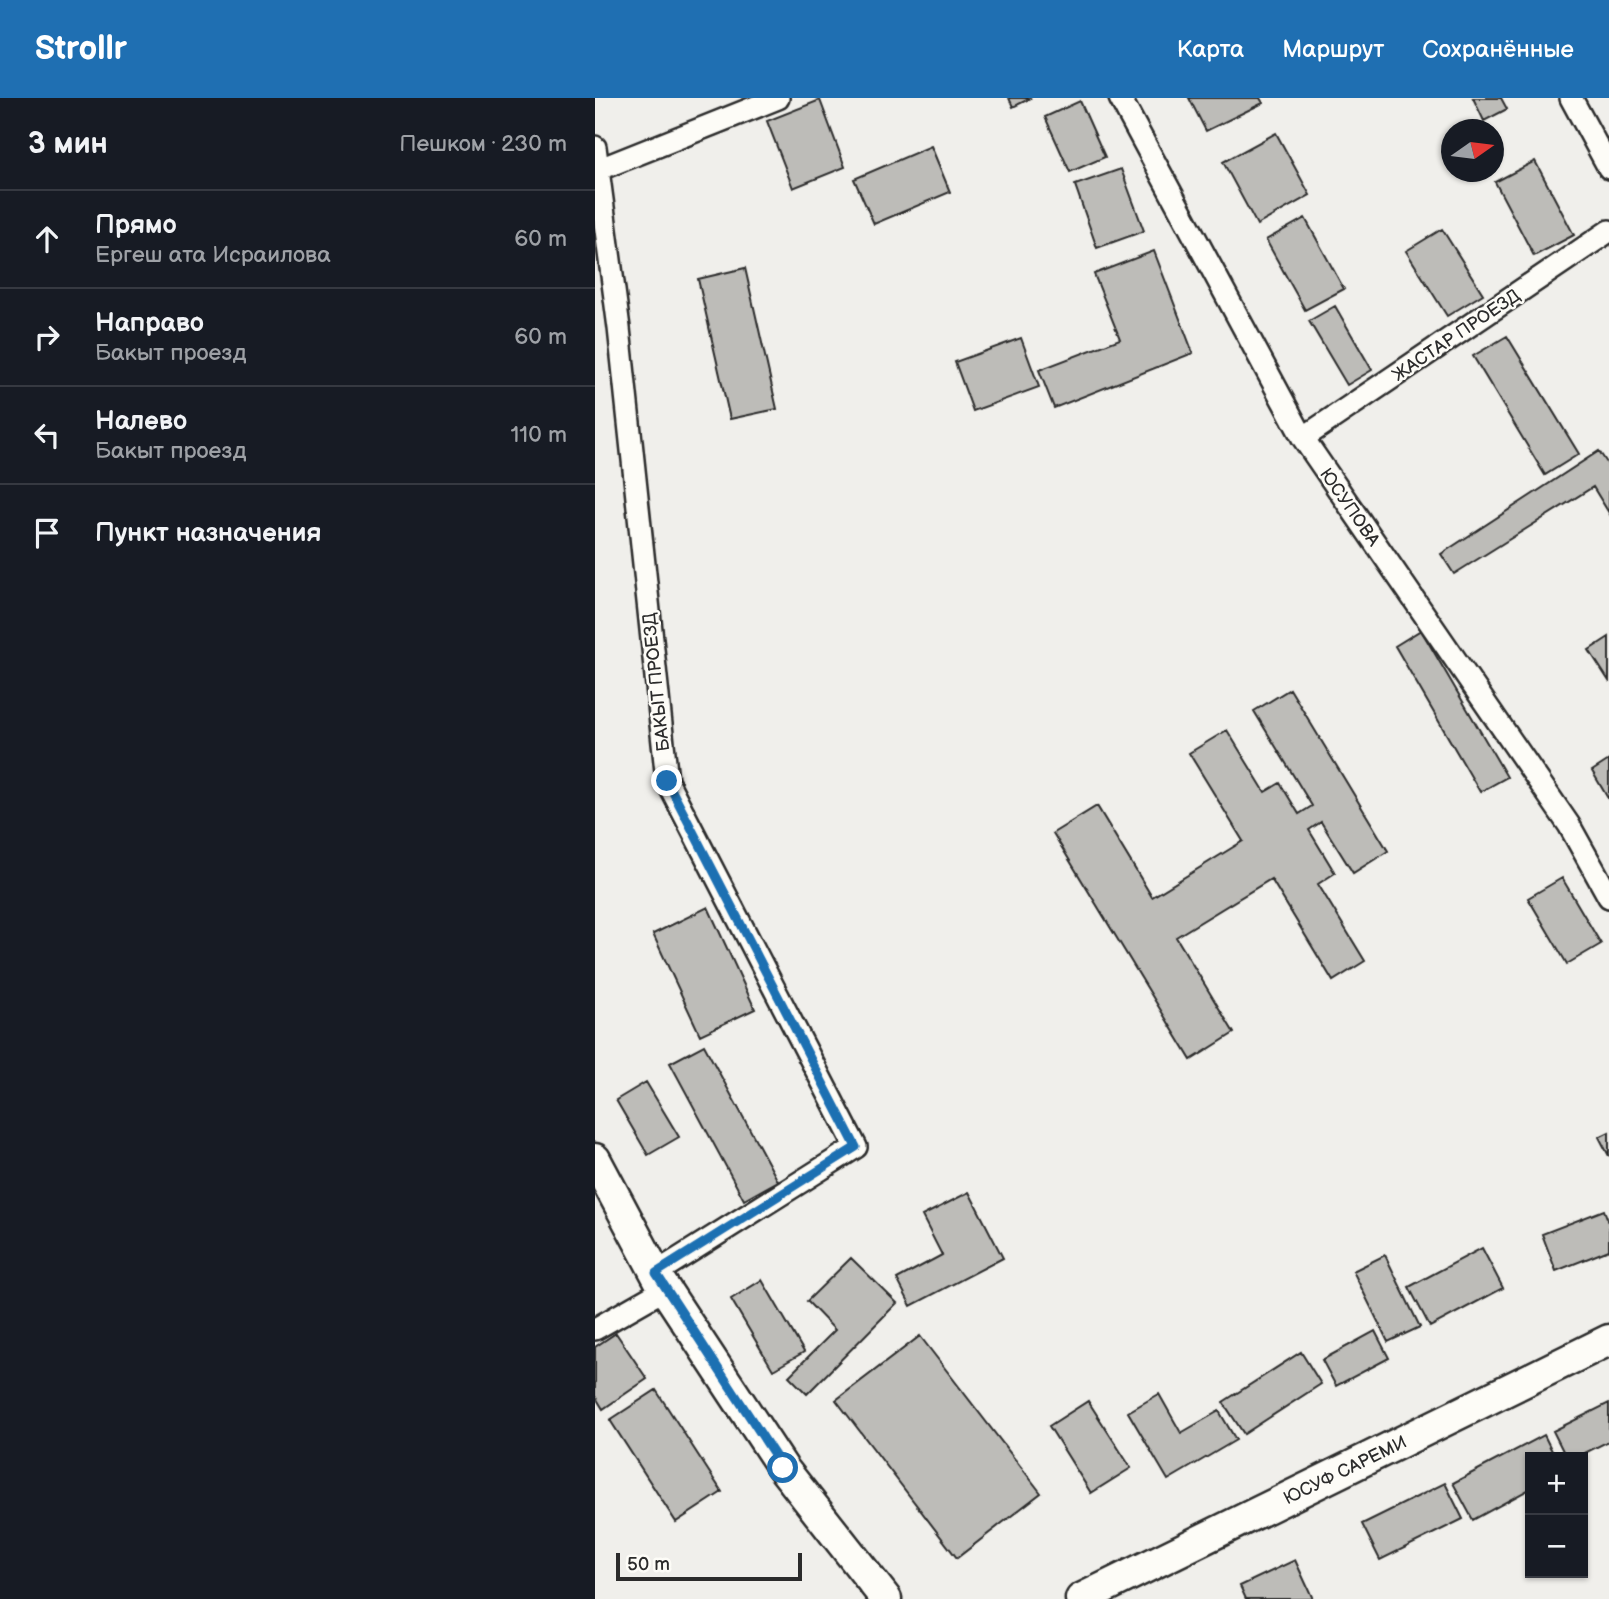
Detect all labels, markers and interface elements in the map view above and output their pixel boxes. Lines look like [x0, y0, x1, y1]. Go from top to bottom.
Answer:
text: Strollr [35, 29, 127, 69]
text: Карта [1177, 35, 1244, 64]
text: Маршрут [1282, 35, 1384, 64]
text: Сохранённые [1422, 35, 1574, 64]
north arrow [1441, 119, 1504, 182]
text: 3 мин [28, 126, 108, 162]
text: Пешком · 230 m [399, 130, 567, 158]
text: Прямо [95, 210, 177, 241]
icon: ahead [28, 220, 66, 258]
text: 60 m [514, 225, 567, 253]
text: Ергеш ата Исраилова [95, 241, 331, 269]
street label: ЖАСТАР ПРОЕЗД [1389, 285, 1524, 386]
text: Направо [95, 308, 204, 339]
icon: right [28, 318, 66, 356]
text: 60 m [514, 323, 567, 351]
text: Бакыт проезд [95, 339, 246, 367]
text: Налево [95, 406, 187, 437]
icon: left [28, 416, 66, 454]
text: 110 m [510, 421, 567, 449]
text: Бакыт проезд [95, 437, 246, 465]
street label: ЮСУПОВА [1315, 464, 1384, 550]
icon: arrive [28, 514, 66, 552]
text: Пункт назначения [95, 518, 321, 549]
street label: БАКЫТ ПРОЕЗД [639, 611, 674, 752]
route end [651, 765, 682, 796]
street label: ЮСУФ САРЕМИ [1280, 1432, 1410, 1509]
route start [767, 1452, 798, 1483]
map controls [1525, 1452, 1588, 1578]
button: + [1525, 1452, 1588, 1515]
button: − [1525, 1515, 1588, 1578]
scale bar [616, 1550, 801, 1582]
text: 50 m [627, 1553, 670, 1576]

